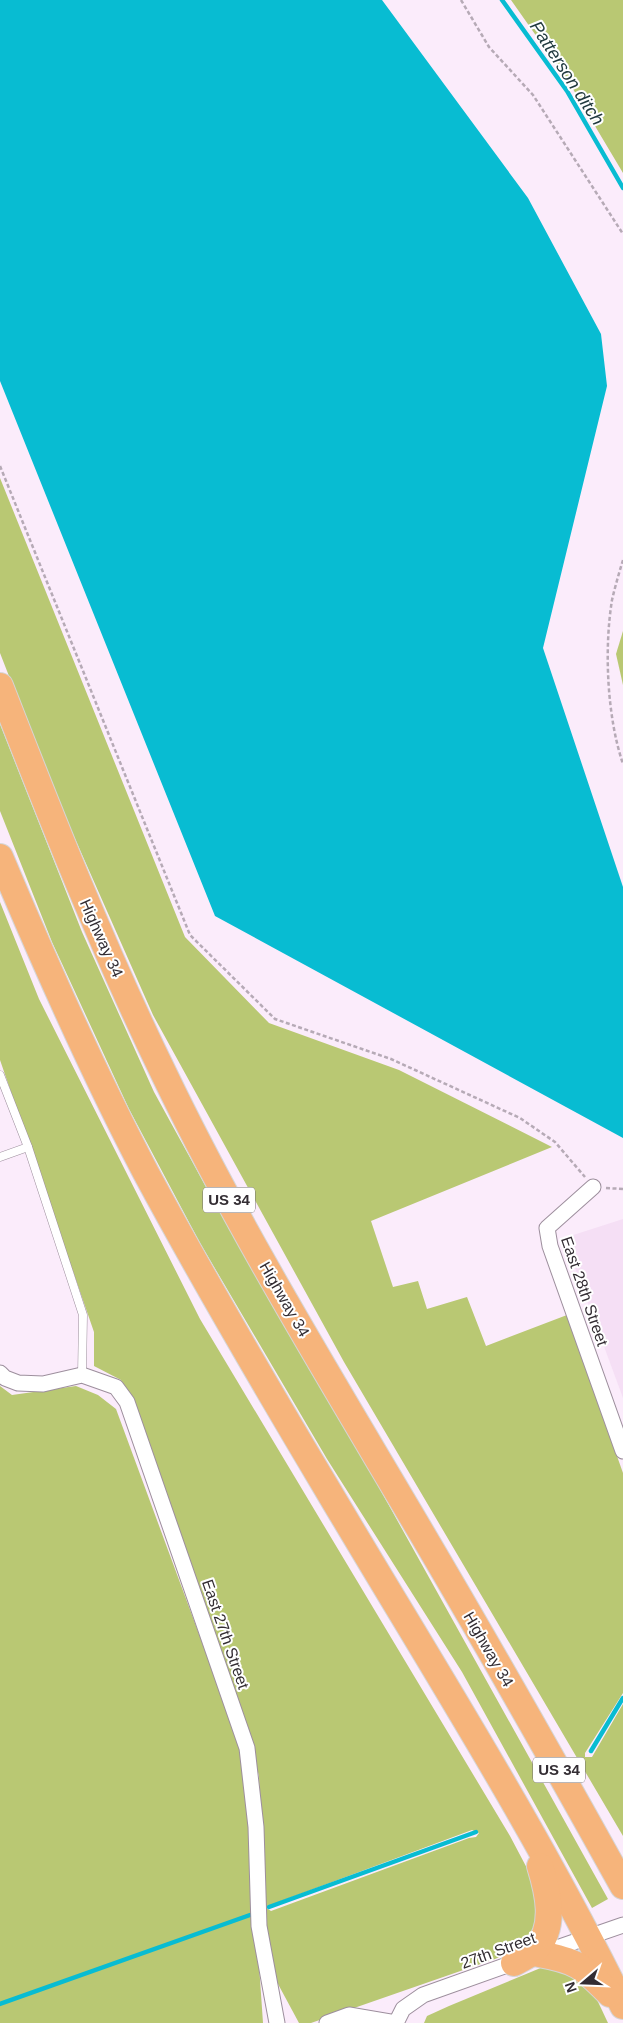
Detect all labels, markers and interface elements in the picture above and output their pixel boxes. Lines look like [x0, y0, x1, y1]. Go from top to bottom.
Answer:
water label: Patterson ditch [526, 17, 608, 129]
street label: Highway 34 [77, 897, 126, 980]
road number: US 34 [203, 1188, 255, 1212]
street label: East 28th Street [558, 1234, 611, 1349]
street label: Highway 34 [256, 1259, 313, 1340]
street label: East 27th Street [199, 1577, 252, 1692]
street label: Highway 34 [460, 1609, 517, 1690]
road number: US 34 [533, 1758, 585, 1782]
street label: 27th Street [458, 1929, 538, 1972]
north arrow [558, 1958, 608, 2008]
text: N [561, 1980, 580, 1995]

